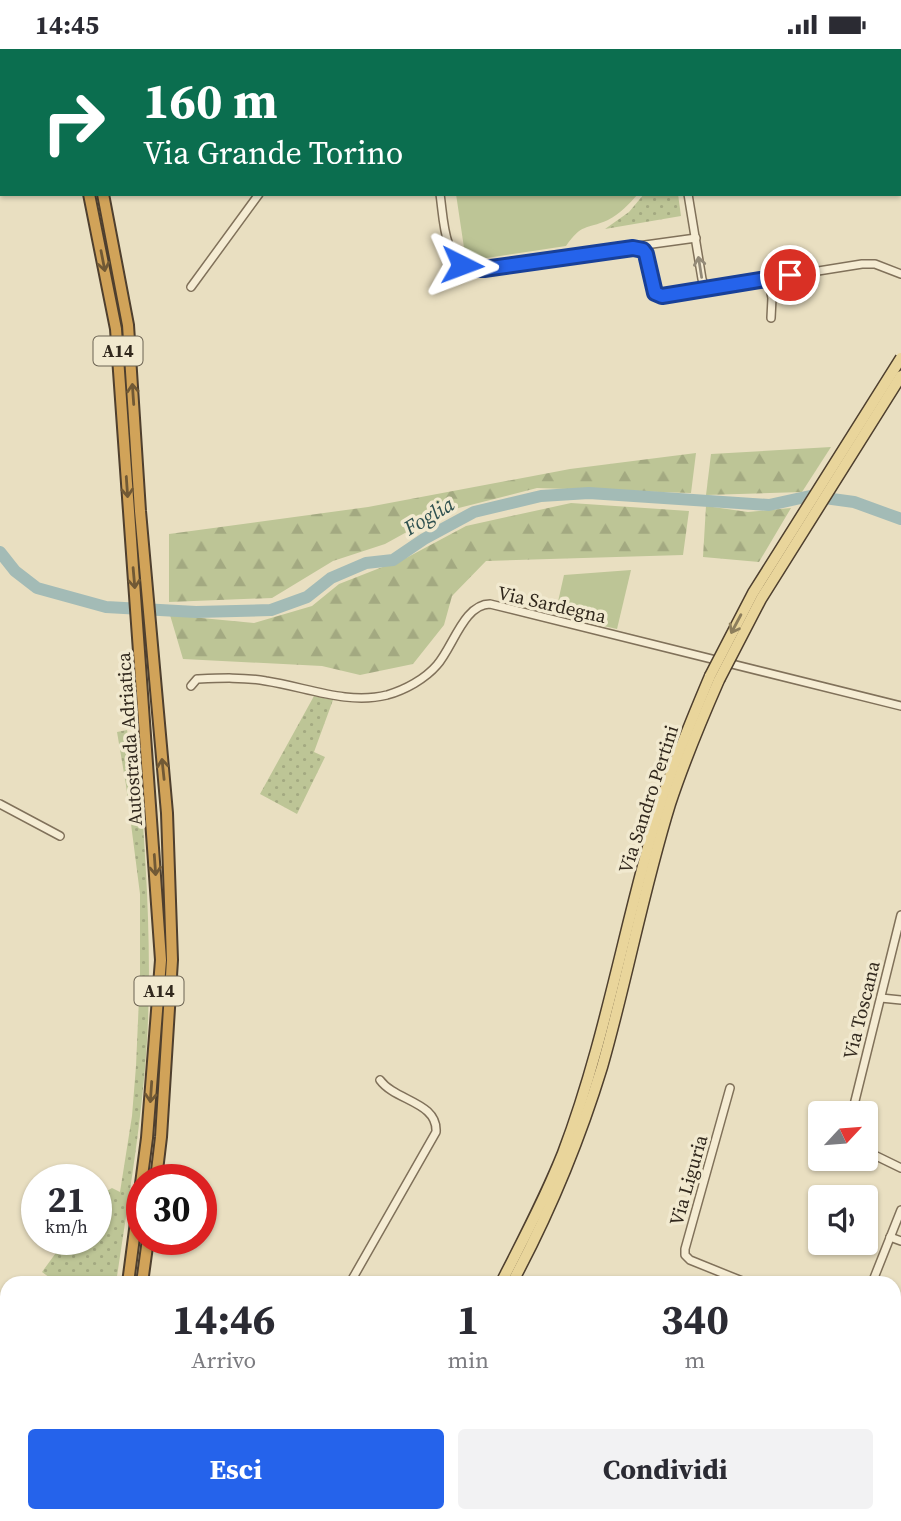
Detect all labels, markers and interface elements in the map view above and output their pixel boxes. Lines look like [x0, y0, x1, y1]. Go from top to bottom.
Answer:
text: 14:45 [35, 7, 99, 43]
text: 160 m [143, 67, 278, 134]
icon: right [28, 77, 119, 168]
text: Via Grande Torino [143, 131, 403, 175]
position arrow [425, 228, 499, 302]
pin [760, 245, 820, 305]
one-way arrow [96, 249, 110, 272]
one-way arrow [693, 256, 706, 279]
icon: arrive [771, 256, 809, 294]
road number: A14 [94, 337, 142, 365]
one-way arrow [126, 382, 139, 405]
one-way arrow [121, 475, 134, 498]
water label: Foglia [397, 489, 460, 543]
one-way arrow [128, 567, 141, 589]
street label: Via Sardegna [495, 579, 609, 629]
one-way arrow [729, 613, 742, 634]
street label: Autostrada Adriatica [110, 651, 148, 827]
street label: Via Sandro Pertini [612, 721, 684, 876]
one-way arrow [156, 758, 169, 781]
one-way arrow [149, 853, 162, 876]
street label: Via Toscana [836, 958, 886, 1062]
road number: A14 [134, 977, 184, 1006]
one-way arrow [144, 1080, 157, 1103]
north arrow [808, 1101, 878, 1171]
map controls [808, 1101, 878, 1255]
street label: Via Liguria [663, 1131, 713, 1228]
speed limit sign: 30 [126, 1164, 217, 1255]
text: 21 [48, 1176, 85, 1224]
button: sound [808, 1185, 878, 1255]
text: km/h [45, 1214, 88, 1239]
text: 14:46 [172, 1290, 276, 1348]
text: 1 [457, 1290, 480, 1348]
text: 340 [661, 1290, 729, 1348]
text: Arrivo [191, 1344, 256, 1376]
text: min [447, 1344, 489, 1376]
text: m [685, 1344, 705, 1376]
button: Esci [28, 1429, 444, 1509]
button: Condividi [458, 1429, 873, 1509]

